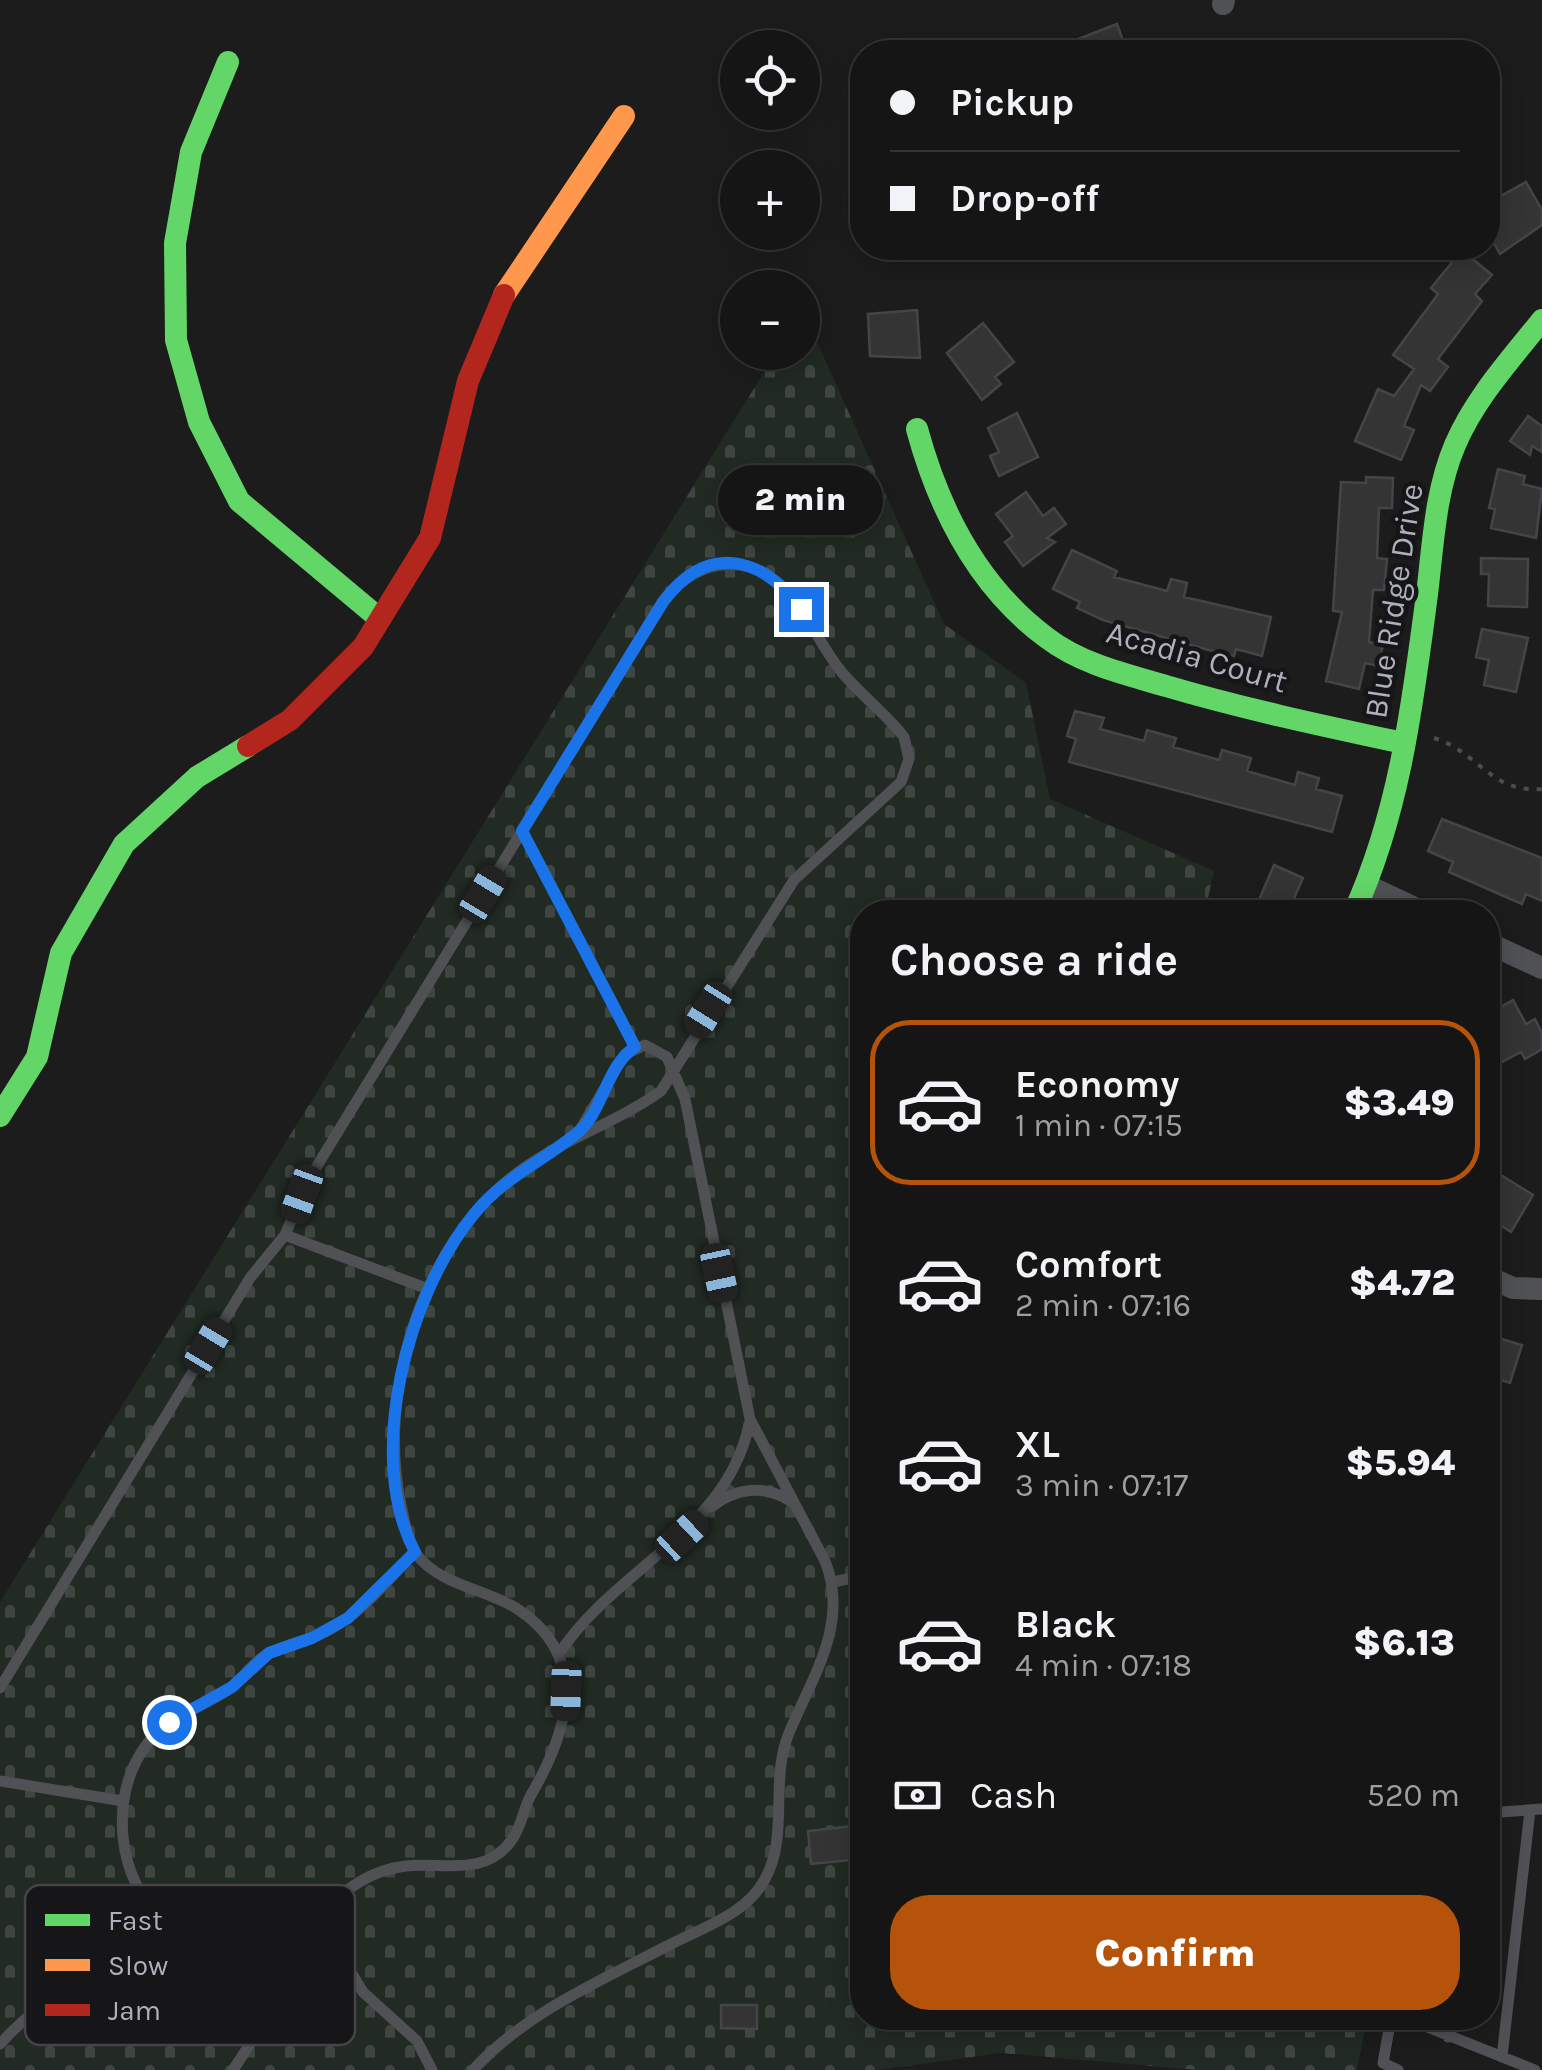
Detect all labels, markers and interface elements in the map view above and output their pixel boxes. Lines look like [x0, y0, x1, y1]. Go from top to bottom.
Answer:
map controls [720, 30, 820, 370]
button: locate [720, 30, 820, 130]
text: Pickup [950, 80, 1074, 125]
button: + [720, 150, 820, 250]
text: Drop-off [950, 176, 1099, 221]
button: − [720, 270, 820, 370]
callout: 2 min [718, 464, 884, 534]
text: 2 min [755, 481, 846, 518]
street label: Blue Ridge Drive [1357, 481, 1431, 721]
route end [779, 587, 824, 632]
street label: Acadia Court [1102, 614, 1292, 700]
car [455, 861, 511, 927]
text: Choose a ride [890, 934, 1178, 986]
car [679, 977, 737, 1043]
icon: car [895, 1058, 985, 1148]
text: Economy [1015, 1062, 1179, 1107]
text: $3.49 [1344, 1080, 1455, 1125]
text: 1 min · 07:15 [1015, 1107, 1183, 1144]
car [278, 1161, 326, 1227]
icon: car [895, 1238, 985, 1328]
car [698, 1241, 740, 1305]
text: Comfort [1015, 1242, 1162, 1287]
text: $4.72 [1349, 1260, 1455, 1305]
text: 2 min · 07:16 [1015, 1287, 1191, 1324]
car [180, 1313, 236, 1379]
icon: car [895, 1418, 985, 1508]
text: XL [1015, 1422, 1060, 1467]
text: $5.94 [1346, 1440, 1455, 1485]
text: 3 min · 07:17 [1015, 1467, 1188, 1504]
car [650, 1505, 714, 1567]
icon: car [895, 1598, 985, 1688]
text: Black [1015, 1602, 1116, 1647]
text: $6.13 [1353, 1620, 1455, 1665]
text: 4 min · 07:18 [1015, 1647, 1192, 1684]
car [550, 1660, 582, 1722]
route start [147, 1700, 192, 1745]
icon: cash [890, 1768, 945, 1823]
text: Cash [970, 1773, 1057, 1818]
text: 520 m [1367, 1777, 1460, 1814]
legend [25, 1885, 355, 2045]
button: Confirm [890, 1895, 1460, 2010]
text: Fast [108, 1904, 163, 1937]
text: Slow [108, 1949, 168, 1982]
text: Jam [108, 1994, 161, 2027]

